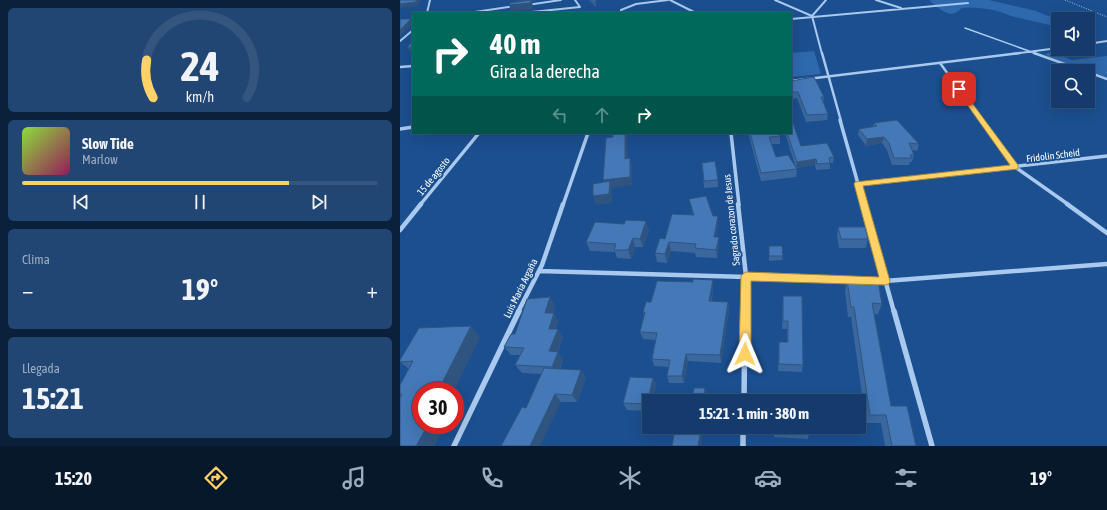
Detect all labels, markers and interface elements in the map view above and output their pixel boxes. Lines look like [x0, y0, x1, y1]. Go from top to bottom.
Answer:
map controls [1051, 12, 1095, 108]
button: sound [1051, 12, 1095, 56]
icon: right [424, 28, 476, 80]
text: 40 m [490, 28, 540, 60]
text: 24 [180, 42, 220, 90]
text: Gira a la derecha [490, 61, 600, 82]
button: search [1051, 64, 1095, 108]
pin [942, 72, 976, 106]
icon: arrive [948, 78, 970, 100]
text: km/h [186, 89, 214, 105]
icon: left [549, 104, 571, 126]
icon: ahead [591, 104, 613, 126]
icon: right [633, 104, 655, 126]
text: Slow Tide [82, 135, 134, 152]
street label: Fridolin Scheid [1026, 147, 1081, 164]
text: Marlow [82, 152, 118, 167]
street label: 15 de agosto [415, 155, 452, 198]
street label: Sagrado corazon de Jesus [721, 173, 742, 266]
icon: previous [70, 191, 92, 213]
icon: pause [189, 191, 211, 213]
icon: next [308, 191, 330, 213]
text: Clima [22, 252, 50, 267]
street label: Luis Maria Argaña [501, 257, 540, 320]
text: 19° [182, 272, 218, 306]
text: − [22, 277, 33, 303]
text: + [367, 277, 378, 303]
position arrow [724, 333, 766, 375]
text: Llegada [22, 361, 60, 376]
text: 15:21 [22, 381, 84, 415]
speed limit sign: 30 [412, 382, 464, 434]
text: 15:21 · 1 min · 380 m [699, 405, 809, 422]
icon: directions [202, 464, 230, 492]
icon: music [340, 464, 368, 492]
icon: phone [478, 464, 506, 492]
icon: climate [616, 464, 644, 492]
icon: car [754, 464, 782, 492]
icon: filters [892, 464, 920, 492]
text: 15:20 [55, 468, 92, 489]
text: 19° [1030, 468, 1052, 489]

